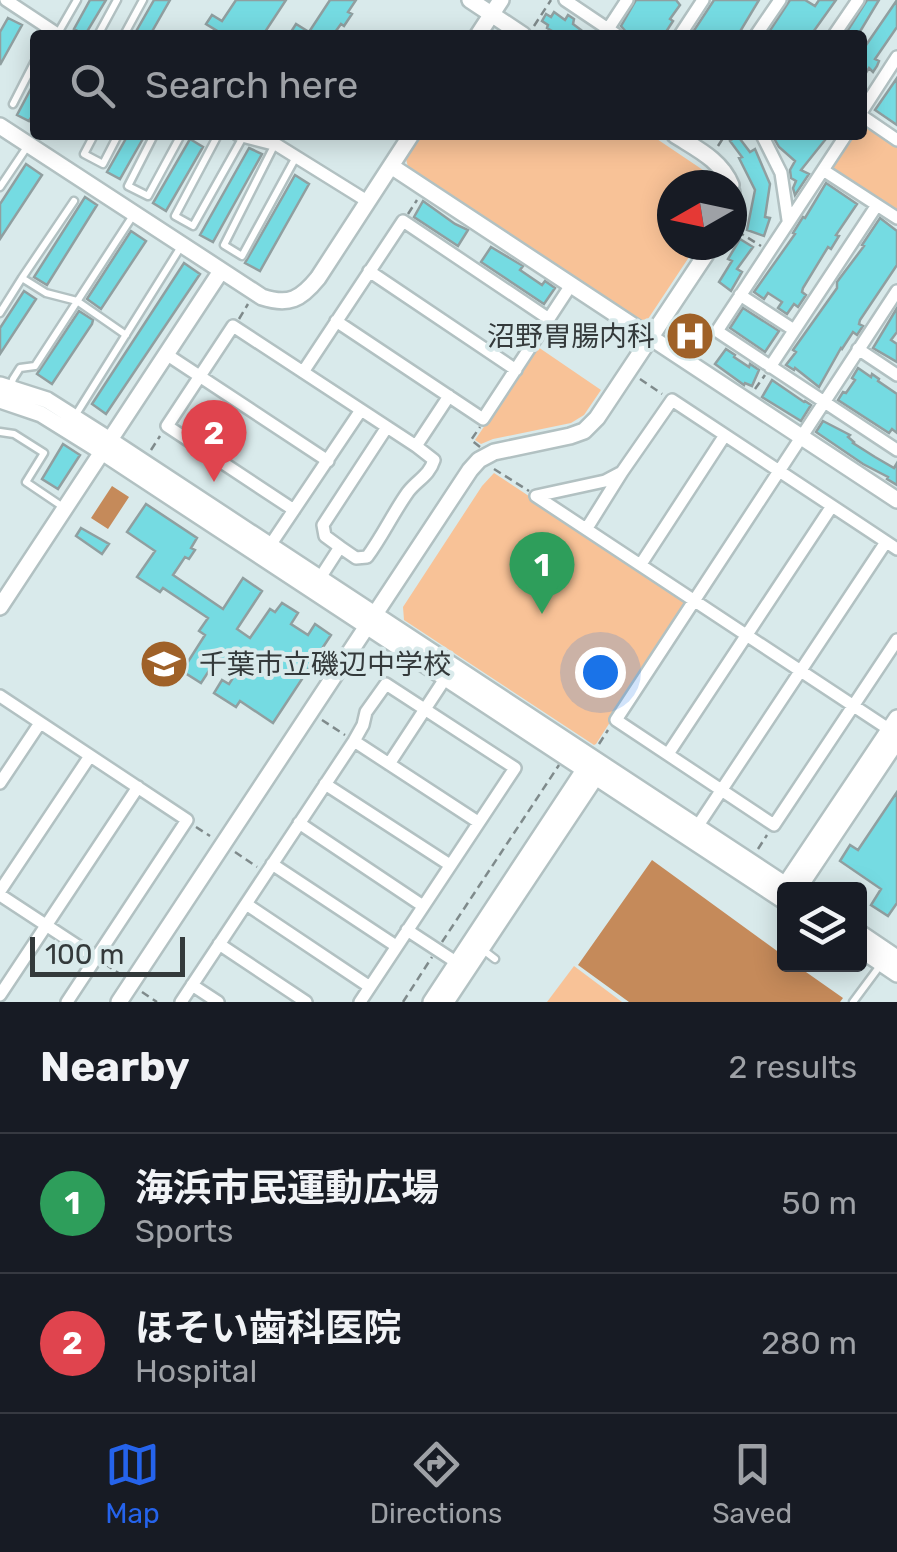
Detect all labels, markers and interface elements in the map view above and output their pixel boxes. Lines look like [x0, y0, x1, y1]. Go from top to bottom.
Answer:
search box [30, 30, 867, 140]
icon: search [65, 58, 120, 113]
text: Search here [145, 62, 358, 108]
north arrow [657, 170, 747, 260]
hospital icon: 沼野胃腸内科 [664, 310, 716, 362]
place label: 沼野胃腸内科 [487, 320, 655, 353]
pin: 2 [182, 400, 246, 482]
pin: 1 [510, 532, 574, 614]
school or university icon: 千葉市立磯辺中学校 [138, 638, 190, 690]
your location [575, 647, 626, 698]
place label: 千葉市立磯辺中学校 [199, 648, 451, 681]
map controls [777, 882, 867, 972]
button: layers [777, 882, 867, 972]
scale bar [30, 932, 185, 976]
text: 100 m [45, 938, 124, 971]
text: Nearby [40, 1042, 190, 1092]
text: 2 results [728, 1048, 857, 1086]
text: 海浜市民運動広場 [135, 1165, 439, 1211]
text: 1 [65, 1184, 80, 1222]
text: 50 m [781, 1184, 857, 1222]
text: Sports [135, 1212, 233, 1250]
text: ほそい歯科医院 [135, 1305, 401, 1351]
text: 2 [62, 1324, 83, 1362]
text: 280 m [761, 1324, 857, 1362]
text: Hospital [135, 1352, 257, 1390]
tab: Map [105, 1437, 160, 1530]
tab: Directions [370, 1437, 502, 1530]
tab: Saved [712, 1437, 792, 1530]

